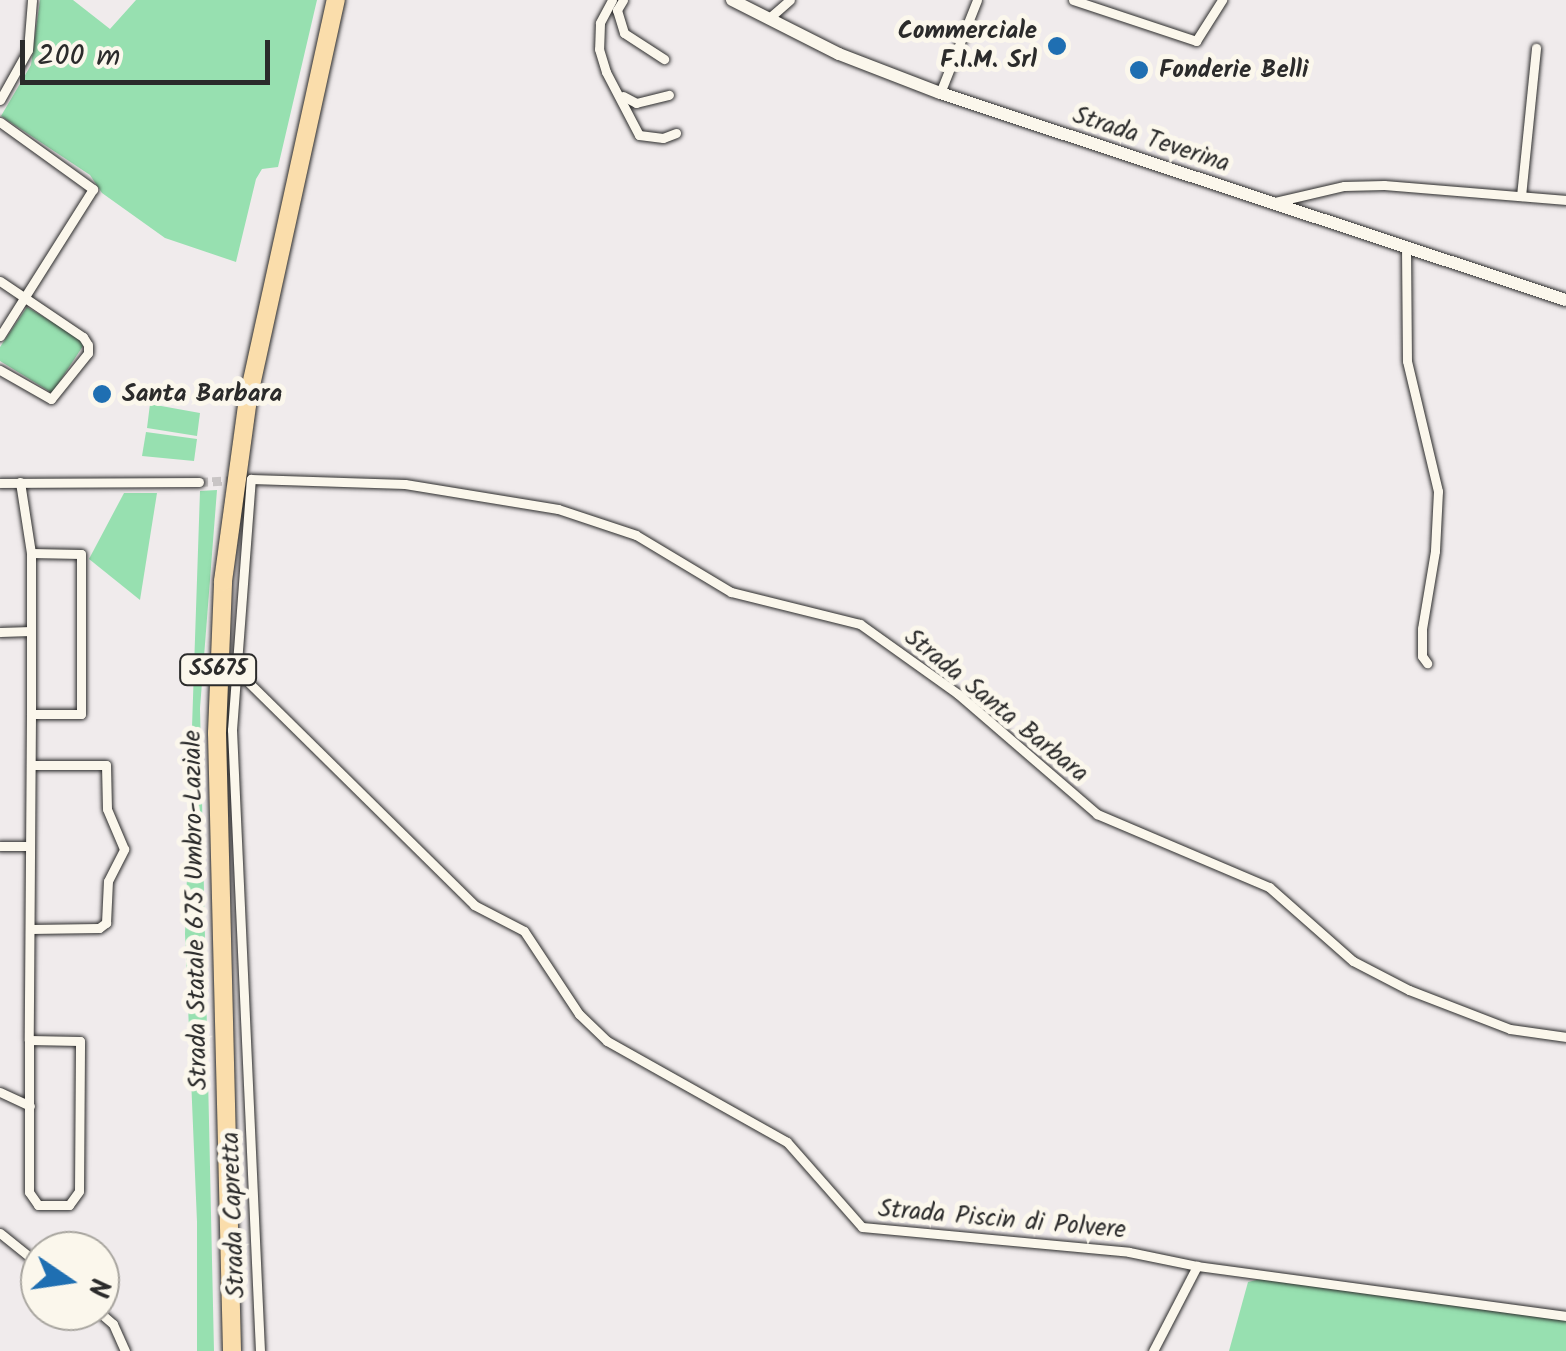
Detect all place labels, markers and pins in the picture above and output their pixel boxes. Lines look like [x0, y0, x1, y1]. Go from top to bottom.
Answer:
place label: Commerciale F.I.M. Srl [898, 17, 1037, 76]
marker: Commerciale F.I.M. Srl [1046, 35, 1068, 57]
place label: Fonderie Belli [1159, 55, 1308, 85]
marker: Fonderie Belli [1128, 59, 1150, 81]
place label: Santa Barbara [122, 379, 282, 409]
marker: Santa Barbara [91, 383, 113, 405]

